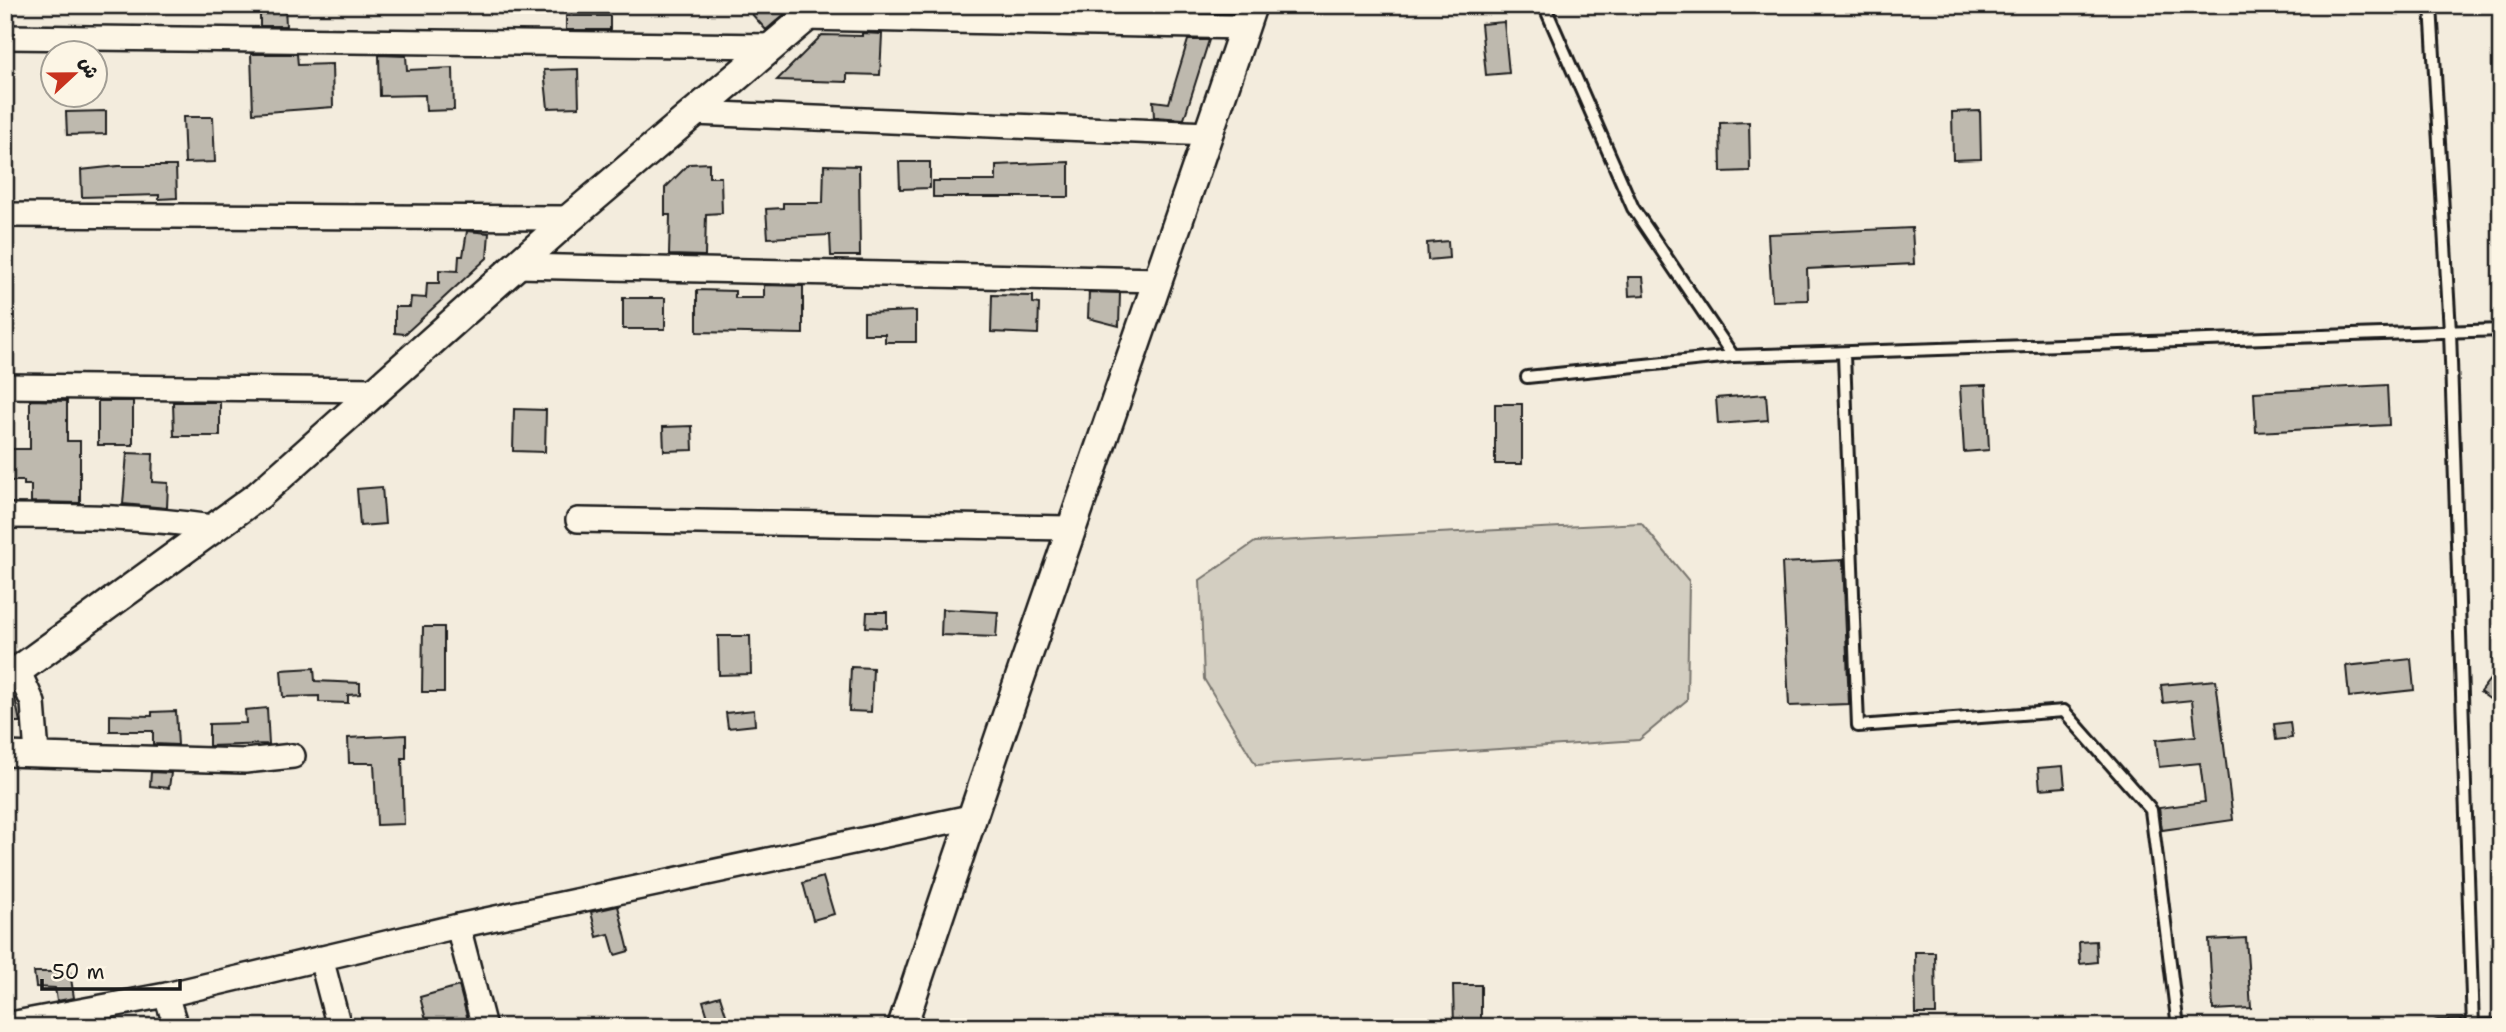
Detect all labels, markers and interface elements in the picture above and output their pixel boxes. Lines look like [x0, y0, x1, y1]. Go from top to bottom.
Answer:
north arrow [38, 38, 108, 108]
text: ش [74, 53, 105, 82]
scale bar [42, 948, 180, 992]
text: 50 m [52, 958, 105, 986]

